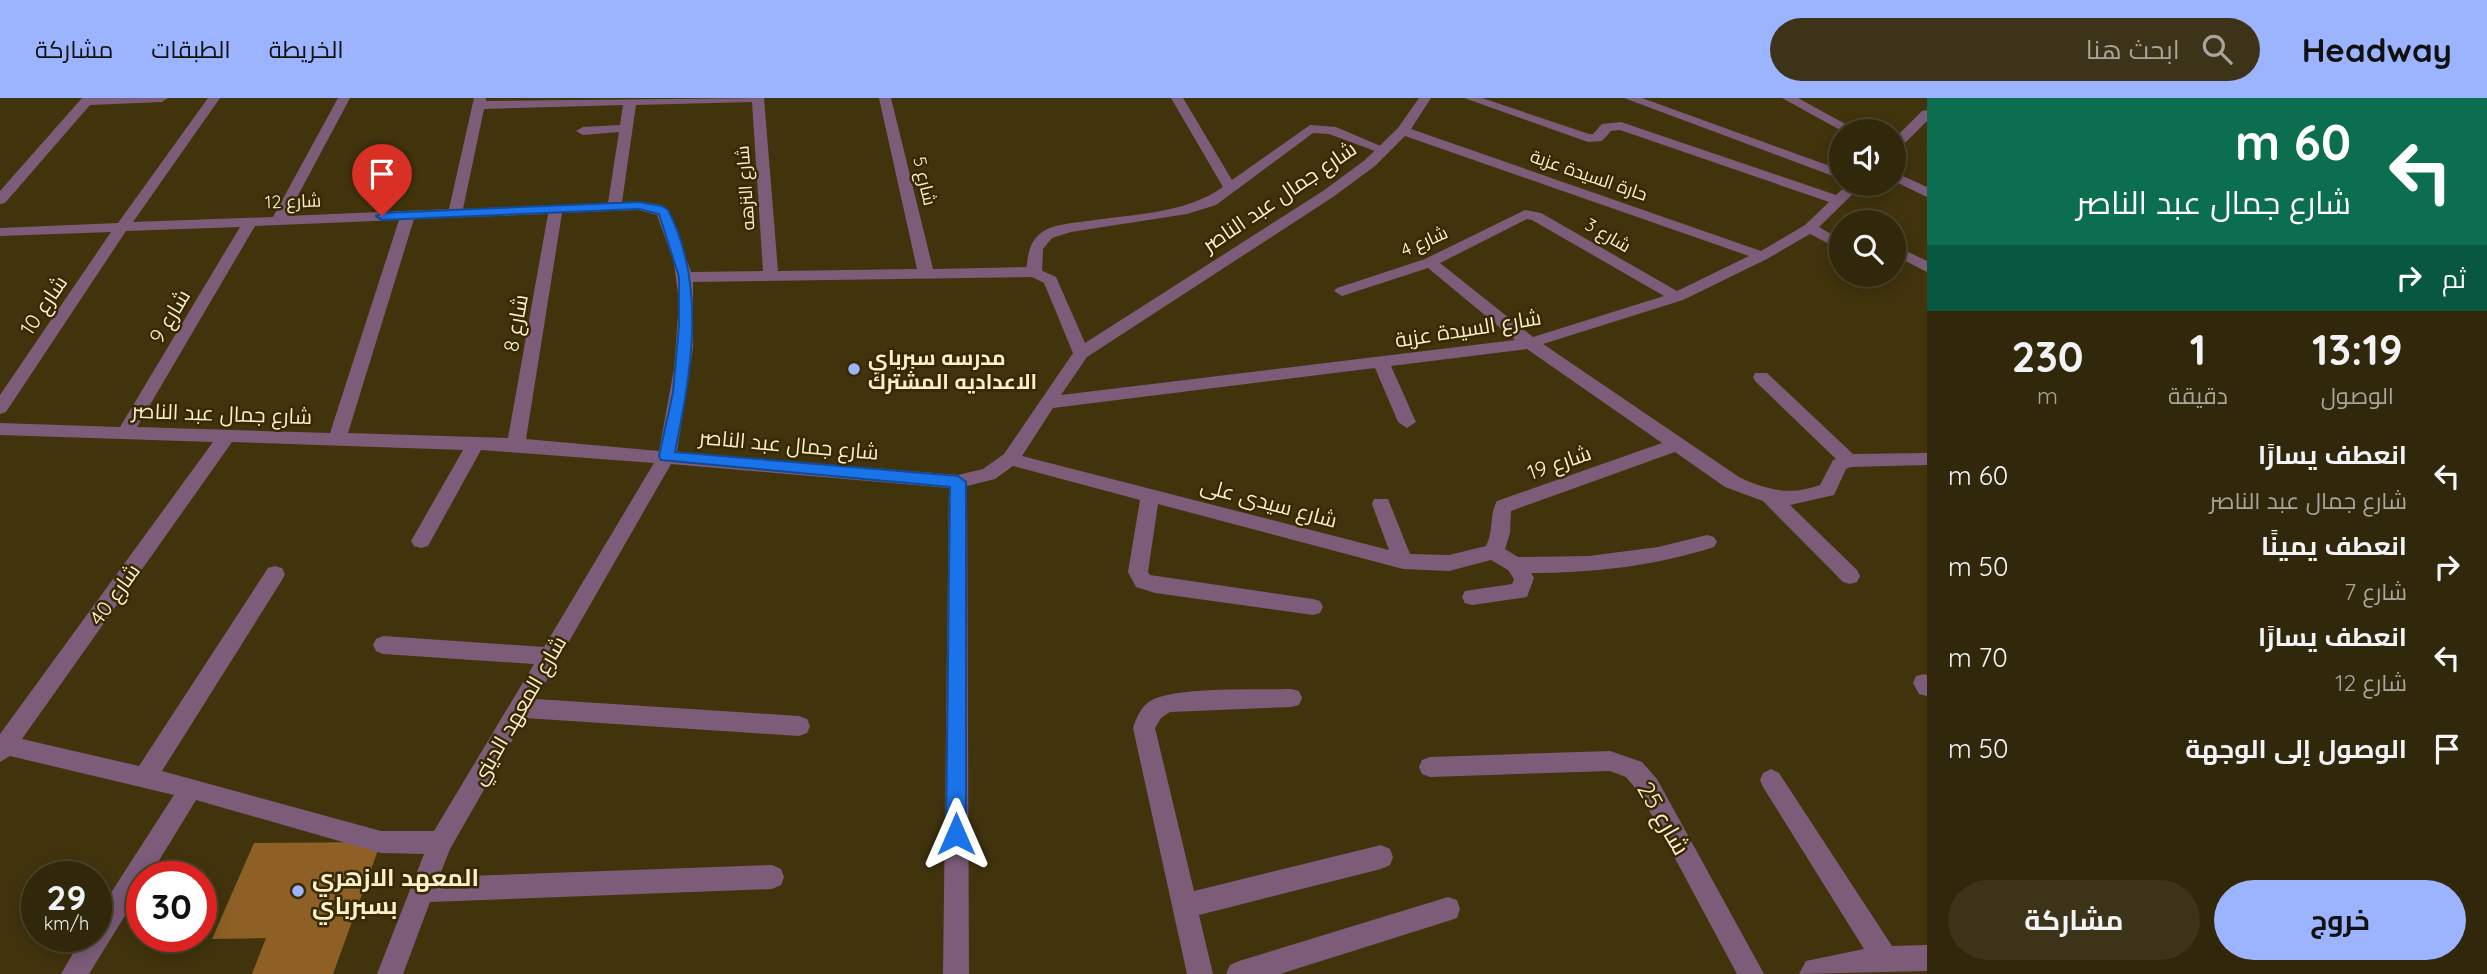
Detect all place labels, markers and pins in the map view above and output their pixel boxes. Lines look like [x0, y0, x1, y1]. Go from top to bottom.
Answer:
pin [352, 144, 412, 216]
place label: مدرسه سبرباي الاعداديه المشترك [868, 344, 1037, 394]
marker: مدرسه سبرباي الاعداديه المشترك [846, 361, 862, 377]
place label: المعهد الازهري بسبرباي [312, 862, 479, 925]
marker: المعهد الازهري بسبرباي [290, 883, 306, 899]

